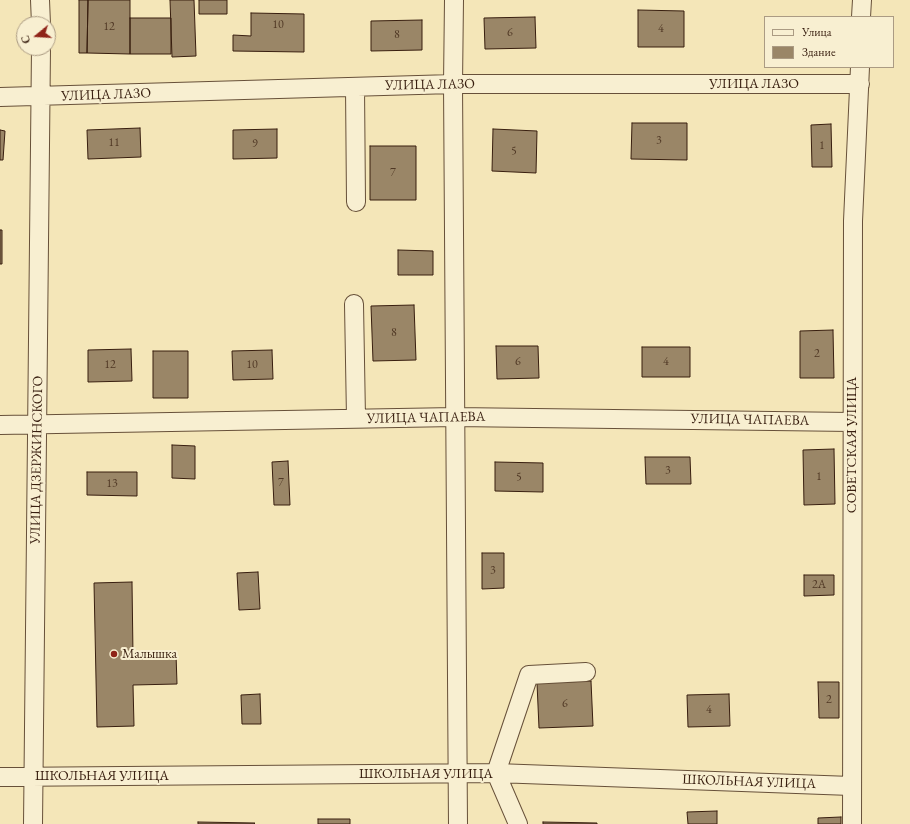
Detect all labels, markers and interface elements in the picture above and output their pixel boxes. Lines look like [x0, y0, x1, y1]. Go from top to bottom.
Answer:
north arrow [16, 16, 56, 56]
legend [764, 16, 894, 68]
house number: 10 [272, 18, 284, 32]
house number: 12 [103, 20, 115, 34]
house number: 4 [658, 22, 664, 36]
text: Улица [802, 24, 832, 40]
house number: 6 [507, 26, 513, 40]
house number: 8 [394, 28, 400, 42]
text: С [18, 34, 33, 45]
text: Здание [802, 44, 836, 60]
street label: УЛИЦА ЛАЗО [385, 76, 475, 94]
street label: УЛИЦА ЛАЗО [709, 76, 799, 92]
street label: УЛИЦА ЛАЗО [61, 85, 151, 105]
house number: 3 [656, 134, 662, 148]
house number: 11 [108, 136, 120, 150]
house number: 9 [252, 137, 258, 151]
house number: 1 [819, 139, 825, 153]
house number: 5 [511, 144, 517, 158]
house number: 7 [390, 166, 396, 180]
house number: 8 [391, 326, 397, 340]
house number: 2 [814, 347, 820, 361]
house number: 6 [515, 355, 521, 369]
house number: 4 [663, 355, 669, 369]
house number: 12 [104, 358, 116, 372]
house number: 10 [246, 358, 258, 372]
street label: УЛИЦА ДЗЕРЖИНСКОГО [27, 376, 47, 544]
street label: СОВЕТСКАЯ УЛИЦА [844, 377, 860, 513]
street label: УЛИЦА ЧАПАЕВА [366, 409, 486, 427]
street label: УЛИЦА ЧАПАЕВА [690, 411, 810, 429]
house number: 3 [665, 464, 671, 478]
house number: 5 [516, 470, 522, 484]
house number: 1 [816, 470, 822, 484]
house number: 7 [278, 476, 284, 490]
house number: 13 [106, 477, 118, 491]
house number: 3 [490, 564, 496, 578]
house number: 2А [812, 578, 826, 592]
place label: Малышка [122, 646, 177, 662]
marker: Малышка [109, 649, 119, 659]
house number: 2 [826, 693, 832, 707]
house number: 6 [562, 697, 568, 711]
house number: 4 [706, 703, 712, 717]
street label: ШКОЛЬНАЯ УЛИЦА [359, 766, 493, 782]
street label: ШКОЛЬНАЯ УЛИЦА [35, 768, 169, 784]
street label: ШКОЛЬНАЯ УЛИЦА [682, 771, 816, 793]

